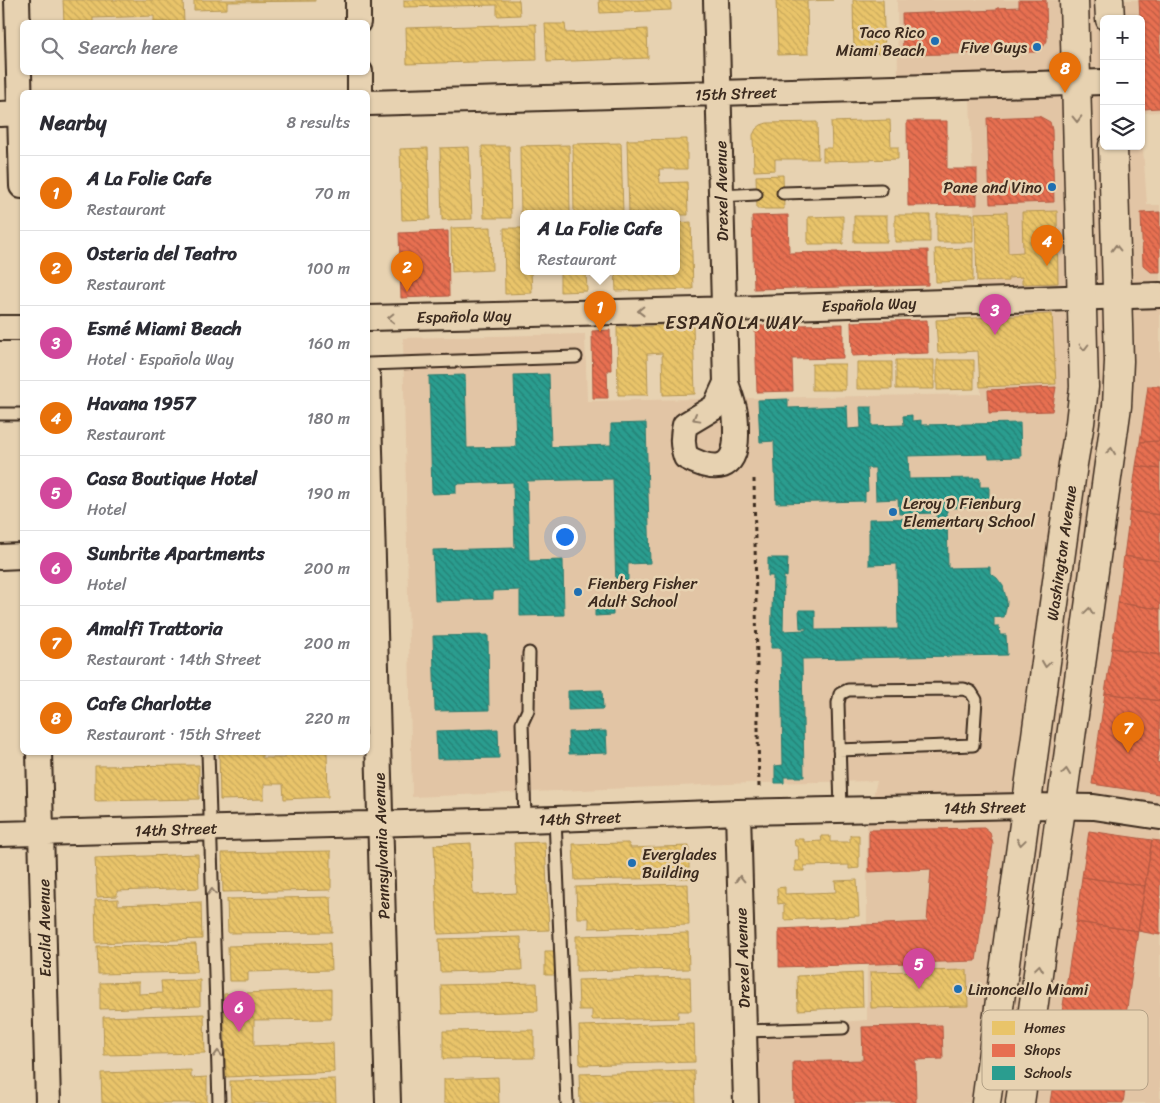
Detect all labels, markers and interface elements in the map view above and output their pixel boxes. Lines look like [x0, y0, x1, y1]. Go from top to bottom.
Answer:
map controls [1100, 15, 1145, 150]
button: + [1100, 15, 1145, 60]
place label: Taco Rico Miami Beach [836, 18, 925, 65]
search box [20, 20, 370, 75]
text: Search here [78, 31, 178, 64]
place label: Five Guys [961, 33, 1027, 62]
icon: search [38, 34, 66, 62]
marker: Taco Rico Miami Beach [929, 35, 941, 47]
marker: Five Guys [1031, 41, 1043, 53]
pin: 8 [1049, 52, 1081, 93]
button: − [1100, 60, 1145, 105]
street label: 15th Street [694, 78, 778, 109]
text: Nearby [40, 104, 106, 142]
button: layers [1100, 105, 1145, 150]
text: 8 results [287, 108, 350, 137]
one-way arrow [1072, 115, 1082, 123]
street label: Drexel Avenue [706, 140, 737, 242]
text: A La Folie Cafe [87, 162, 211, 195]
place label: Pane and Vino [943, 173, 1042, 202]
text: 1 [53, 179, 59, 208]
text: 70 m [314, 179, 350, 208]
marker: Pane and Vino [1046, 181, 1058, 193]
text: Restaurant [87, 195, 166, 224]
popup [520, 210, 680, 275]
text: A La Folie Cafe [538, 212, 662, 245]
pin: 4 [1031, 225, 1063, 266]
text: Osteria del Teatro [87, 237, 237, 270]
one-way arrow [1110, 243, 1121, 251]
text: Restaurant [538, 245, 617, 274]
pin: 2 [391, 251, 423, 292]
text: 2 [51, 254, 61, 283]
text: 100 m [306, 254, 350, 283]
text: Restaurant [87, 270, 166, 299]
street label: Española Way [821, 288, 918, 321]
pin: 1 [584, 291, 616, 332]
pin: 3 [979, 294, 1011, 335]
street label: Española Way [416, 301, 512, 332]
one-way arrow [636, 306, 644, 316]
district label: ESPAÑOLA WAY [665, 307, 803, 339]
text: Esmé Miami Beach [87, 312, 242, 345]
one-way arrow [386, 313, 394, 323]
text: 3 [52, 329, 60, 358]
text: 160 m [307, 329, 350, 358]
one-way arrow [1079, 344, 1089, 351]
text: Hotel · Española Way [87, 345, 234, 374]
text: Havana 1957 [87, 387, 195, 420]
text: 4 [51, 404, 61, 433]
text: 180 m [307, 404, 350, 433]
one-way arrow [693, 412, 702, 422]
text: Restaurant [87, 420, 166, 449]
one-way arrow [1106, 446, 1116, 455]
text: Casa Boutique Hotel [87, 462, 257, 495]
text: 5 [51, 479, 61, 508]
text: 190 m [307, 479, 350, 508]
street label: Washington Avenue [1038, 483, 1085, 622]
place label: Leroy D Fienburg Elementary School [903, 489, 1035, 536]
text: Hotel [87, 495, 126, 524]
marker: Leroy D Fienburg Elementary School [887, 506, 899, 518]
your location [552, 524, 578, 550]
text: Sunbrite Apartments [87, 537, 265, 570]
text: 6 [51, 554, 61, 583]
text: 200 m [304, 554, 350, 583]
place label: Fienberg Fisher Adult School [587, 569, 698, 616]
text: Hotel [87, 570, 126, 599]
marker: Fienberg Fisher Adult School [572, 586, 584, 598]
one-way arrow [1083, 607, 1093, 616]
text: Amalfi Trattoria [87, 612, 222, 645]
text: 7 [51, 629, 61, 658]
text: 200 m [304, 629, 350, 658]
text: Restaurant · 14th Street [87, 645, 262, 674]
one-way arrow [1041, 660, 1052, 668]
text: Cafe Charlotte [87, 687, 211, 720]
text: 8 [51, 704, 61, 733]
text: 220 m [305, 704, 350, 733]
pin: 7 [1112, 712, 1144, 753]
text: Restaurant · 15th Street [87, 720, 261, 749]
one-way arrow [1060, 768, 1071, 776]
street label: Pennsylvania Avenue [364, 772, 399, 920]
street label: 14th Street [943, 792, 1027, 823]
street label: 14th Street [538, 803, 622, 834]
street label: 14th Street [134, 814, 218, 845]
one-way arrow [1017, 838, 1027, 847]
place label: Everglades Building [642, 840, 717, 887]
marker: Everglades Building [626, 857, 638, 869]
one-way arrow [734, 875, 745, 883]
street label: Euclid Avenue [29, 879, 60, 977]
one-way arrow [207, 888, 218, 896]
street label: Drexel Avenue [726, 907, 759, 1009]
pin: 5 [903, 948, 935, 989]
one-way arrow [1033, 964, 1044, 972]
place label: Limoncello Miami [968, 975, 1089, 1004]
marker: Limoncello Miami [952, 983, 964, 995]
pin: 6 [223, 991, 255, 1032]
legend [982, 1010, 1148, 1090]
text: Homes [1024, 1016, 1066, 1041]
text: Shops [1024, 1038, 1061, 1063]
one-way arrow [212, 1050, 223, 1058]
text: Schools [1024, 1061, 1072, 1086]

